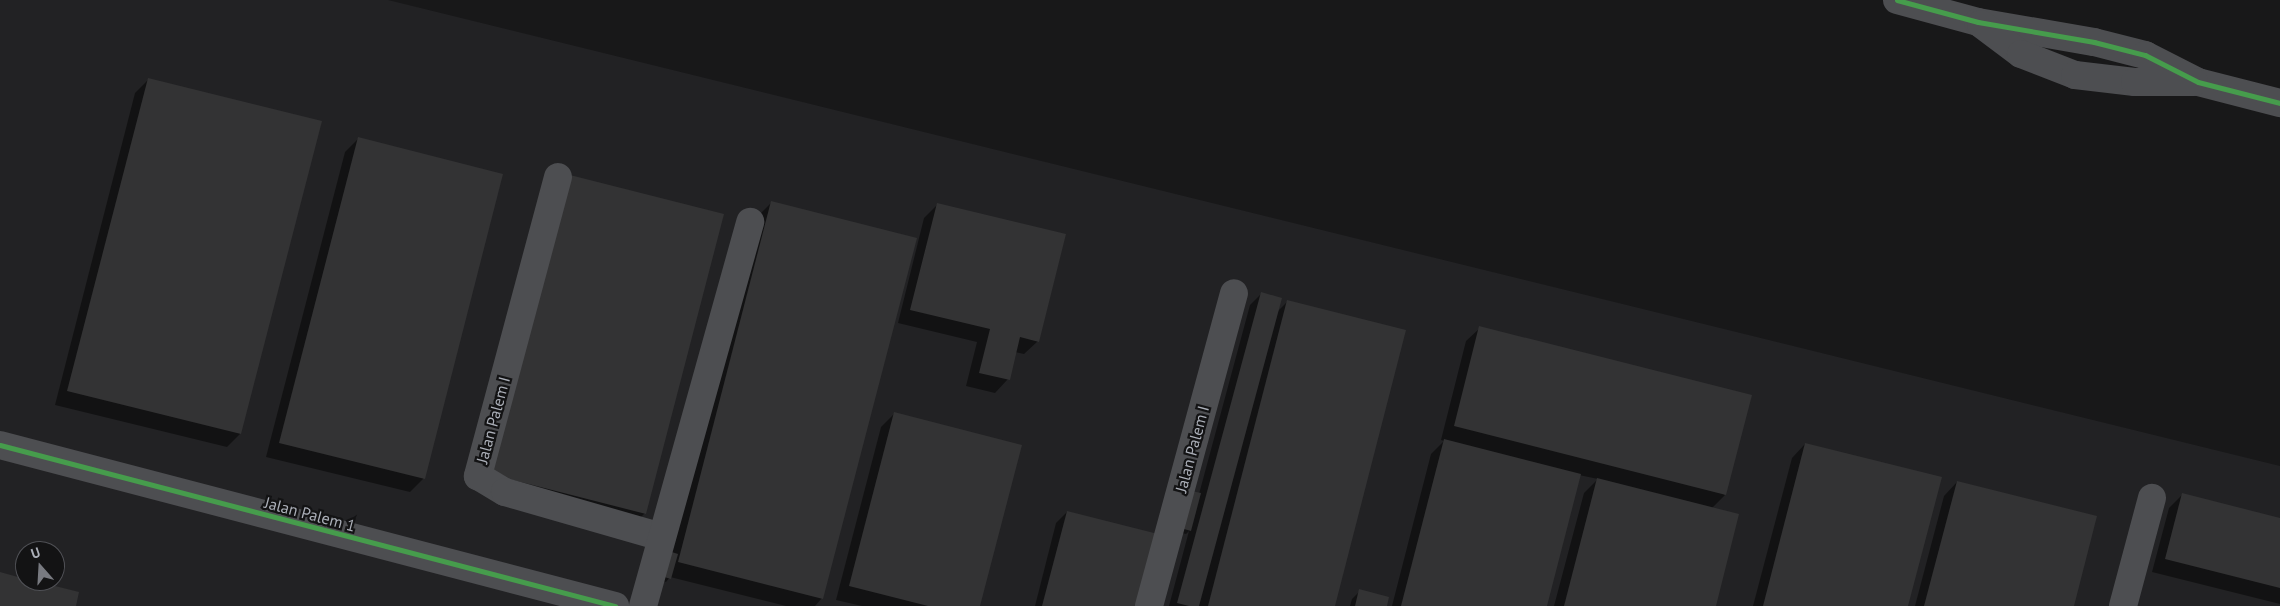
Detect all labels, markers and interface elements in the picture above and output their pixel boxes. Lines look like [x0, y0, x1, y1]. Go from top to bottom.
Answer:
street label: Jalan Palem I [472, 374, 514, 466]
street label: Jalan Palem I [1171, 403, 1213, 495]
street label: Jalan Palem 1 [262, 493, 358, 535]
north arrow [15, 541, 65, 591]
text: U [28, 543, 43, 563]

